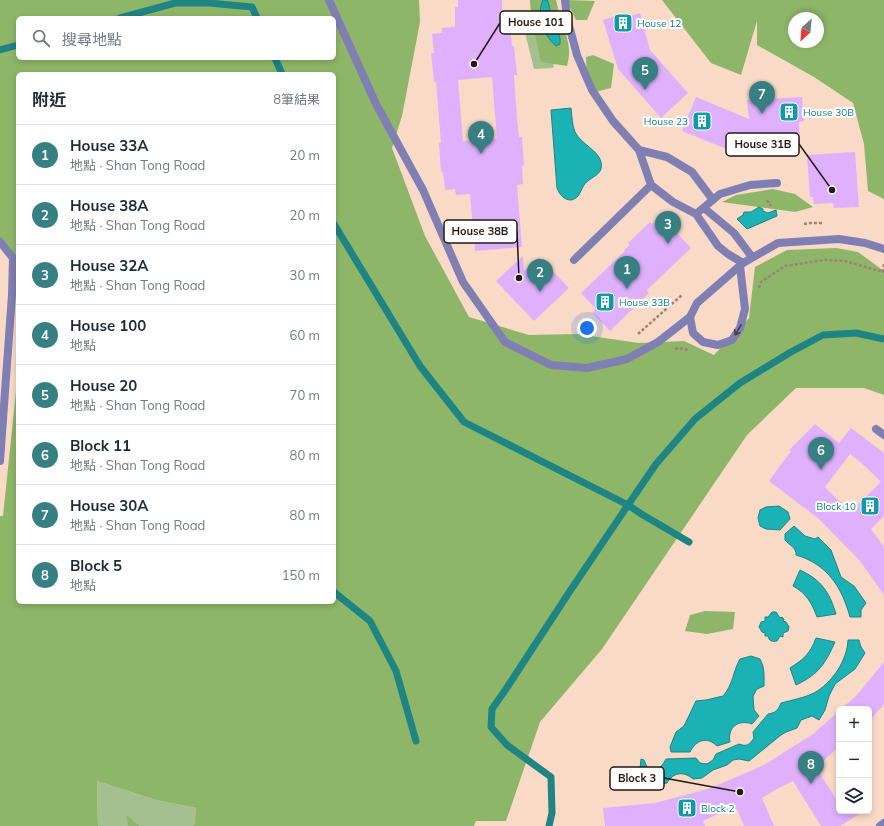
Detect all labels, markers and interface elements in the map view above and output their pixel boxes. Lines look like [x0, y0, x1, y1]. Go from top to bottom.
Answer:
callout: House 101 [500, 11, 572, 34]
building icon: House 12 [612, 12, 634, 34]
north arrow [788, 12, 824, 48]
text: House 101 [508, 15, 564, 29]
search box [16, 16, 336, 60]
place label: House 12 [637, 17, 681, 30]
icon: search [30, 27, 52, 49]
text: 搜尋地點 [62, 30, 122, 49]
pin: 5 [632, 57, 658, 90]
pin: 7 [749, 81, 775, 114]
text: 附近 [32, 89, 66, 110]
text: 8筆結果 [273, 91, 320, 107]
building icon: House 30B [778, 101, 800, 123]
place label: House 30B [803, 106, 854, 119]
building icon: House 23 [691, 110, 713, 132]
place label: House 23 [644, 115, 688, 128]
pin: 4 [468, 121, 494, 154]
callout: House 31B [726, 133, 799, 156]
text: House 33A [70, 136, 149, 155]
text: House 31B [735, 137, 792, 151]
text: 1 [41, 147, 49, 163]
text: 20 m [290, 147, 320, 163]
text: 地點 · Shan Tong Road [70, 157, 205, 173]
text: House 38A [70, 196, 149, 215]
text: 2 [41, 207, 49, 223]
text: 20 m [290, 207, 320, 223]
pin: 3 [655, 211, 681, 244]
text: 地點 · Shan Tong Road [70, 217, 205, 233]
callout: House 38B [444, 220, 517, 243]
text: House 38B [452, 224, 509, 238]
text: House 32A [70, 256, 149, 275]
pin: 1 [614, 256, 640, 289]
pin: 2 [527, 259, 553, 292]
text: 3 [41, 267, 49, 283]
text: 30 m [290, 267, 320, 283]
text: 地點 · Shan Tong Road [70, 277, 205, 293]
building icon: House 33B [594, 291, 616, 313]
place label: House 33B [619, 296, 670, 309]
text: House 100 [70, 316, 146, 335]
your location [577, 318, 597, 338]
one-way arrow [734, 324, 741, 336]
text: 4 [41, 327, 49, 343]
text: 60 m [290, 327, 320, 343]
text: 地點 [70, 337, 96, 353]
text: House 20 [70, 376, 137, 395]
text: 5 [41, 387, 49, 403]
text: 70 m [290, 387, 320, 403]
text: 地點 · Shan Tong Road [70, 397, 205, 413]
text: Block 11 [70, 436, 131, 455]
pin: 6 [808, 437, 834, 470]
text: 6 [41, 447, 49, 463]
text: 80 m [290, 447, 320, 463]
text: 地點 · Shan Tong Road [70, 457, 205, 473]
building icon: Block 10 [859, 495, 881, 517]
text: House 30A [70, 496, 149, 515]
place label: Block 10 [816, 500, 856, 513]
text: 7 [41, 507, 49, 523]
text: 80 m [290, 507, 320, 523]
text: 地點 · Shan Tong Road [70, 517, 205, 533]
text: Block 5 [70, 556, 122, 575]
text: 8 [41, 567, 49, 583]
text: 150 m [282, 567, 320, 583]
text: 地點 [70, 577, 96, 593]
map controls [836, 706, 872, 814]
button: + [836, 706, 872, 742]
button: − [836, 742, 872, 778]
pin: 8 [798, 751, 824, 784]
callout: Block 3 [610, 767, 664, 790]
text: Block 3 [618, 771, 657, 785]
button: layers [836, 778, 872, 814]
building icon: Block 2 [676, 797, 698, 819]
place label: Block 2 [701, 802, 735, 815]

